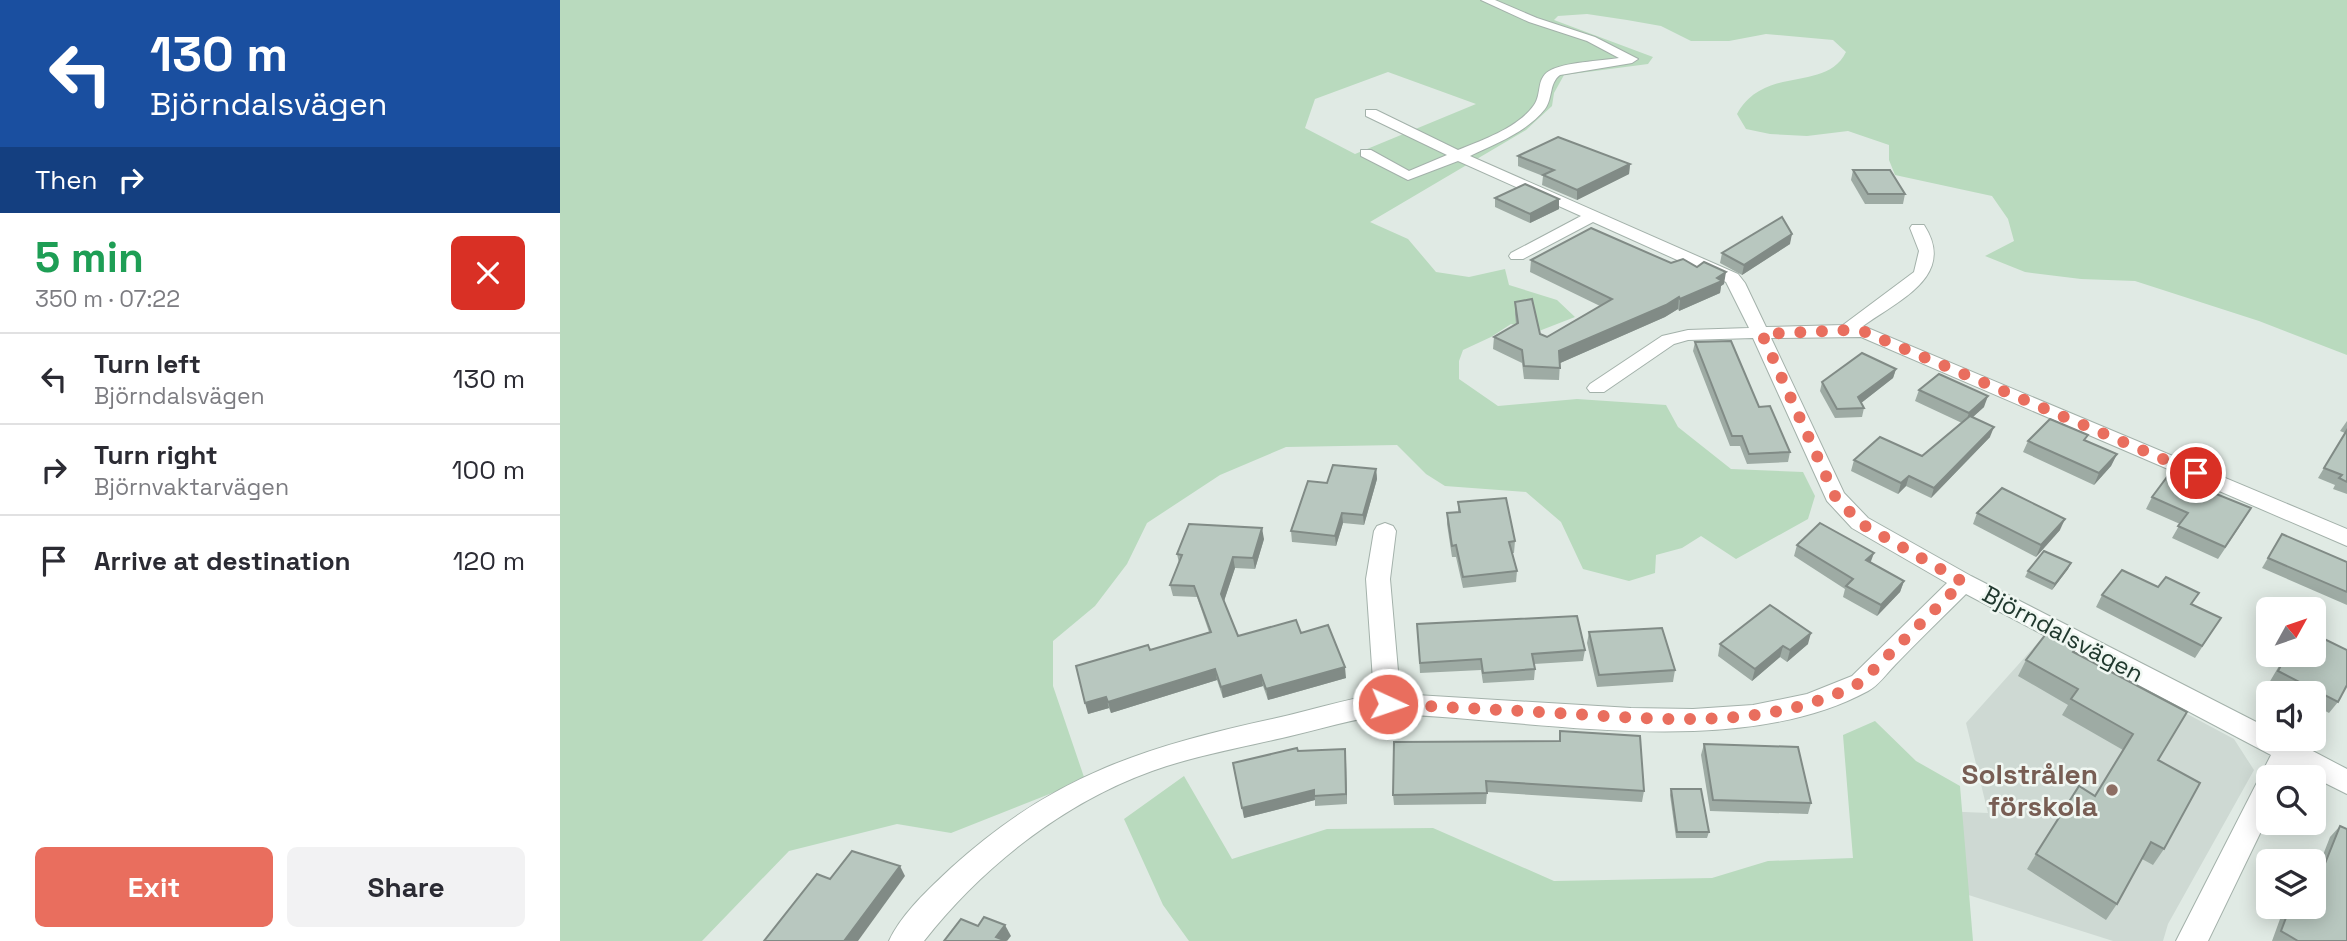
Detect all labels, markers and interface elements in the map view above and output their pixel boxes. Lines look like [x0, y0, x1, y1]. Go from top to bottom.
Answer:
text: 130 m [150, 23, 288, 85]
icon: left [35, 28, 126, 119]
text: Björndalsvägen [150, 84, 387, 124]
icon: right [112, 161, 150, 199]
text: Then [35, 163, 98, 197]
text: 5 min [35, 231, 144, 284]
button: close [451, 236, 525, 310]
text: 350 m · 07:22 [35, 284, 180, 314]
text: Turn left [94, 347, 201, 381]
icon: left [35, 360, 73, 398]
text: 130 m [453, 362, 525, 396]
text: Björndalsvägen [94, 381, 265, 411]
text: Turn right [94, 438, 218, 472]
pin [2166, 443, 2226, 503]
icon: right [35, 451, 73, 489]
text: 100 m [452, 453, 525, 487]
icon: arrive [2177, 454, 2215, 492]
text: Björnvaktarvägen [94, 472, 289, 502]
icon: arrive [35, 542, 73, 580]
text: Arrive at destination [94, 544, 351, 578]
text: 120 m [453, 544, 525, 578]
street label: Björndalsvägen [1977, 578, 2149, 689]
north arrow [2256, 597, 2326, 667]
map controls [2256, 597, 2326, 919]
position arrow [1351, 667, 1425, 741]
button: sound [2256, 681, 2326, 751]
place label: Solstrålen förskola [1961, 756, 2098, 824]
button: search [2256, 765, 2326, 835]
marker: Solstrålen förskola [2104, 782, 2120, 798]
button: Exit [35, 847, 273, 927]
button: Share [287, 847, 525, 927]
button: layers [2256, 849, 2326, 919]

